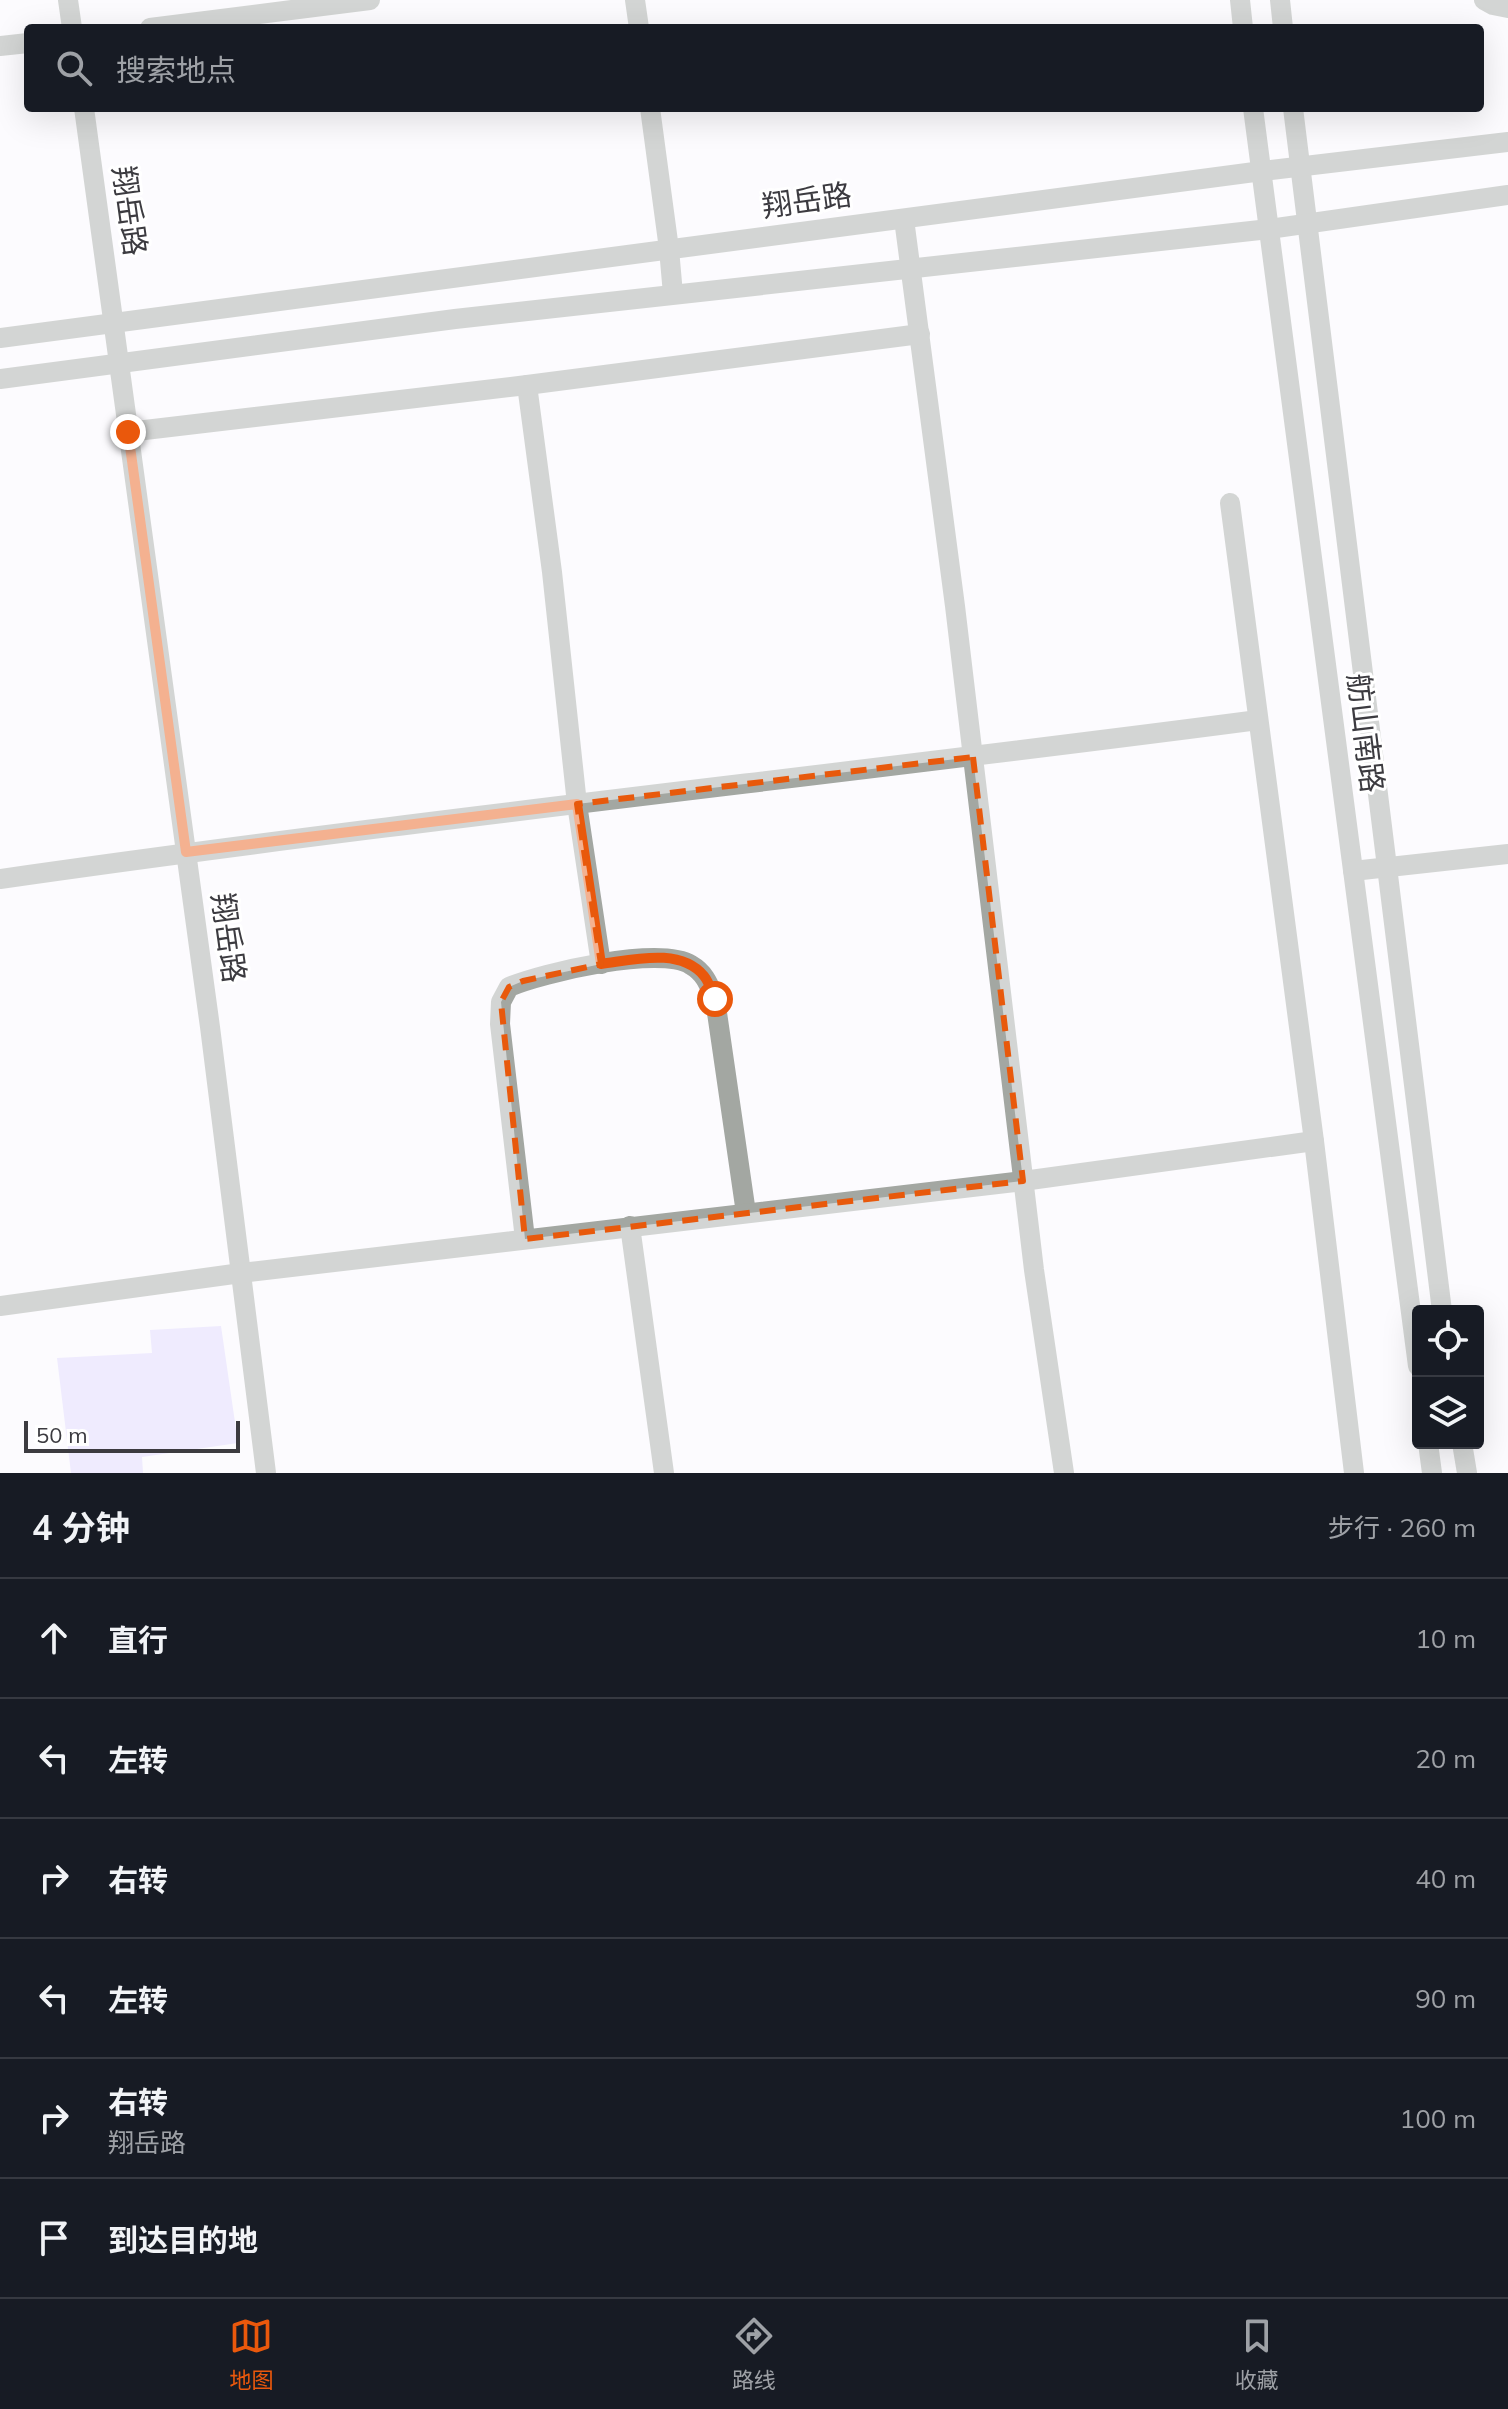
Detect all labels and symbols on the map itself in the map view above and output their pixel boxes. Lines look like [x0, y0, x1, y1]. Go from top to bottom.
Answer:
street label: 翔岳路 [105, 164, 155, 258]
street label: 翔岳路 [760, 175, 854, 225]
route end [110, 414, 146, 450]
street label: 舫山南路 [1340, 671, 1392, 795]
street label: 翔岳路 [204, 891, 254, 985]
route start [697, 981, 733, 1017]
scale bar [24, 1417, 240, 1453]

